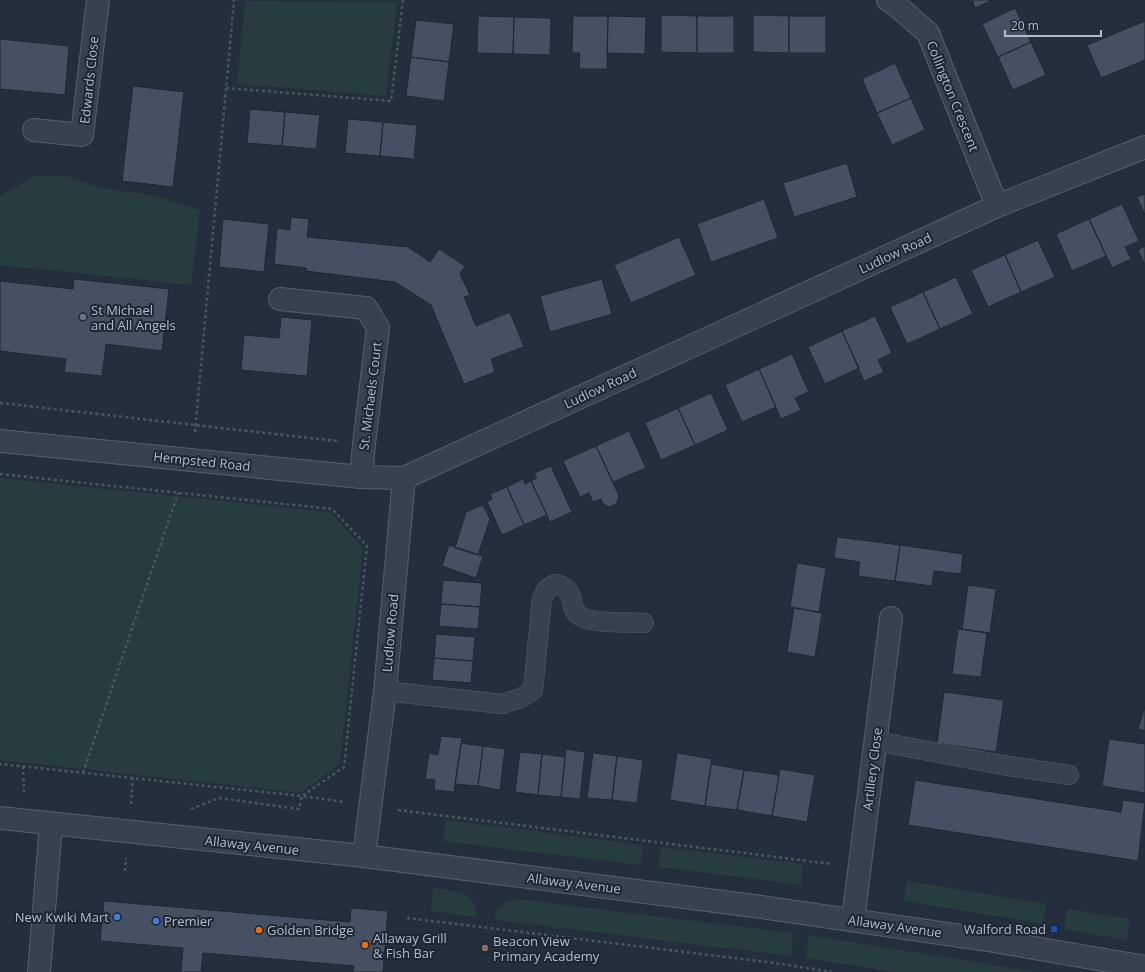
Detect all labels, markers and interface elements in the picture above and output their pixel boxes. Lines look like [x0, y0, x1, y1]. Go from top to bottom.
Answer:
scale bar [1005, 12, 1101, 38]
text: 20 m [1011, 17, 1039, 34]
street label: Edwards Close [75, 35, 103, 125]
street label: Collington Crescent [923, 38, 984, 154]
street label: Ludlow Road [856, 228, 934, 278]
place label: St Michael and All Angels [91, 301, 176, 334]
marker: St Michael and All Angels [78, 312, 88, 322]
street label: St. Michaels Court [354, 340, 386, 451]
street label: Ludlow Road [561, 363, 639, 413]
street label: Hempsted Road [153, 447, 251, 475]
street label: Ludlow Road [378, 593, 402, 673]
street label: Artillery Close [858, 727, 886, 811]
street label: Allaway Avenue [204, 831, 300, 859]
street label: Allaway Avenue [526, 868, 622, 898]
place label: New Kwiki Mart [15, 908, 109, 926]
street label: Allaway Avenue [847, 911, 943, 941]
marker: New Kwiki Mart [112, 912, 122, 922]
place label: Premier [164, 912, 213, 930]
marker: Premier [151, 916, 161, 926]
place label: Walford Road [964, 920, 1046, 938]
place label: Golden Bridge [267, 921, 353, 939]
marker: Walford Road [1049, 924, 1059, 934]
marker: Golden Bridge [254, 925, 264, 935]
place label: Allaway Grill & Fish Bar [373, 929, 447, 962]
place label: Beacon View Primary Academy [493, 932, 600, 965]
marker: Allaway Grill & Fish Bar [360, 940, 370, 950]
marker: Beacon View Primary Academy [480, 943, 490, 953]

